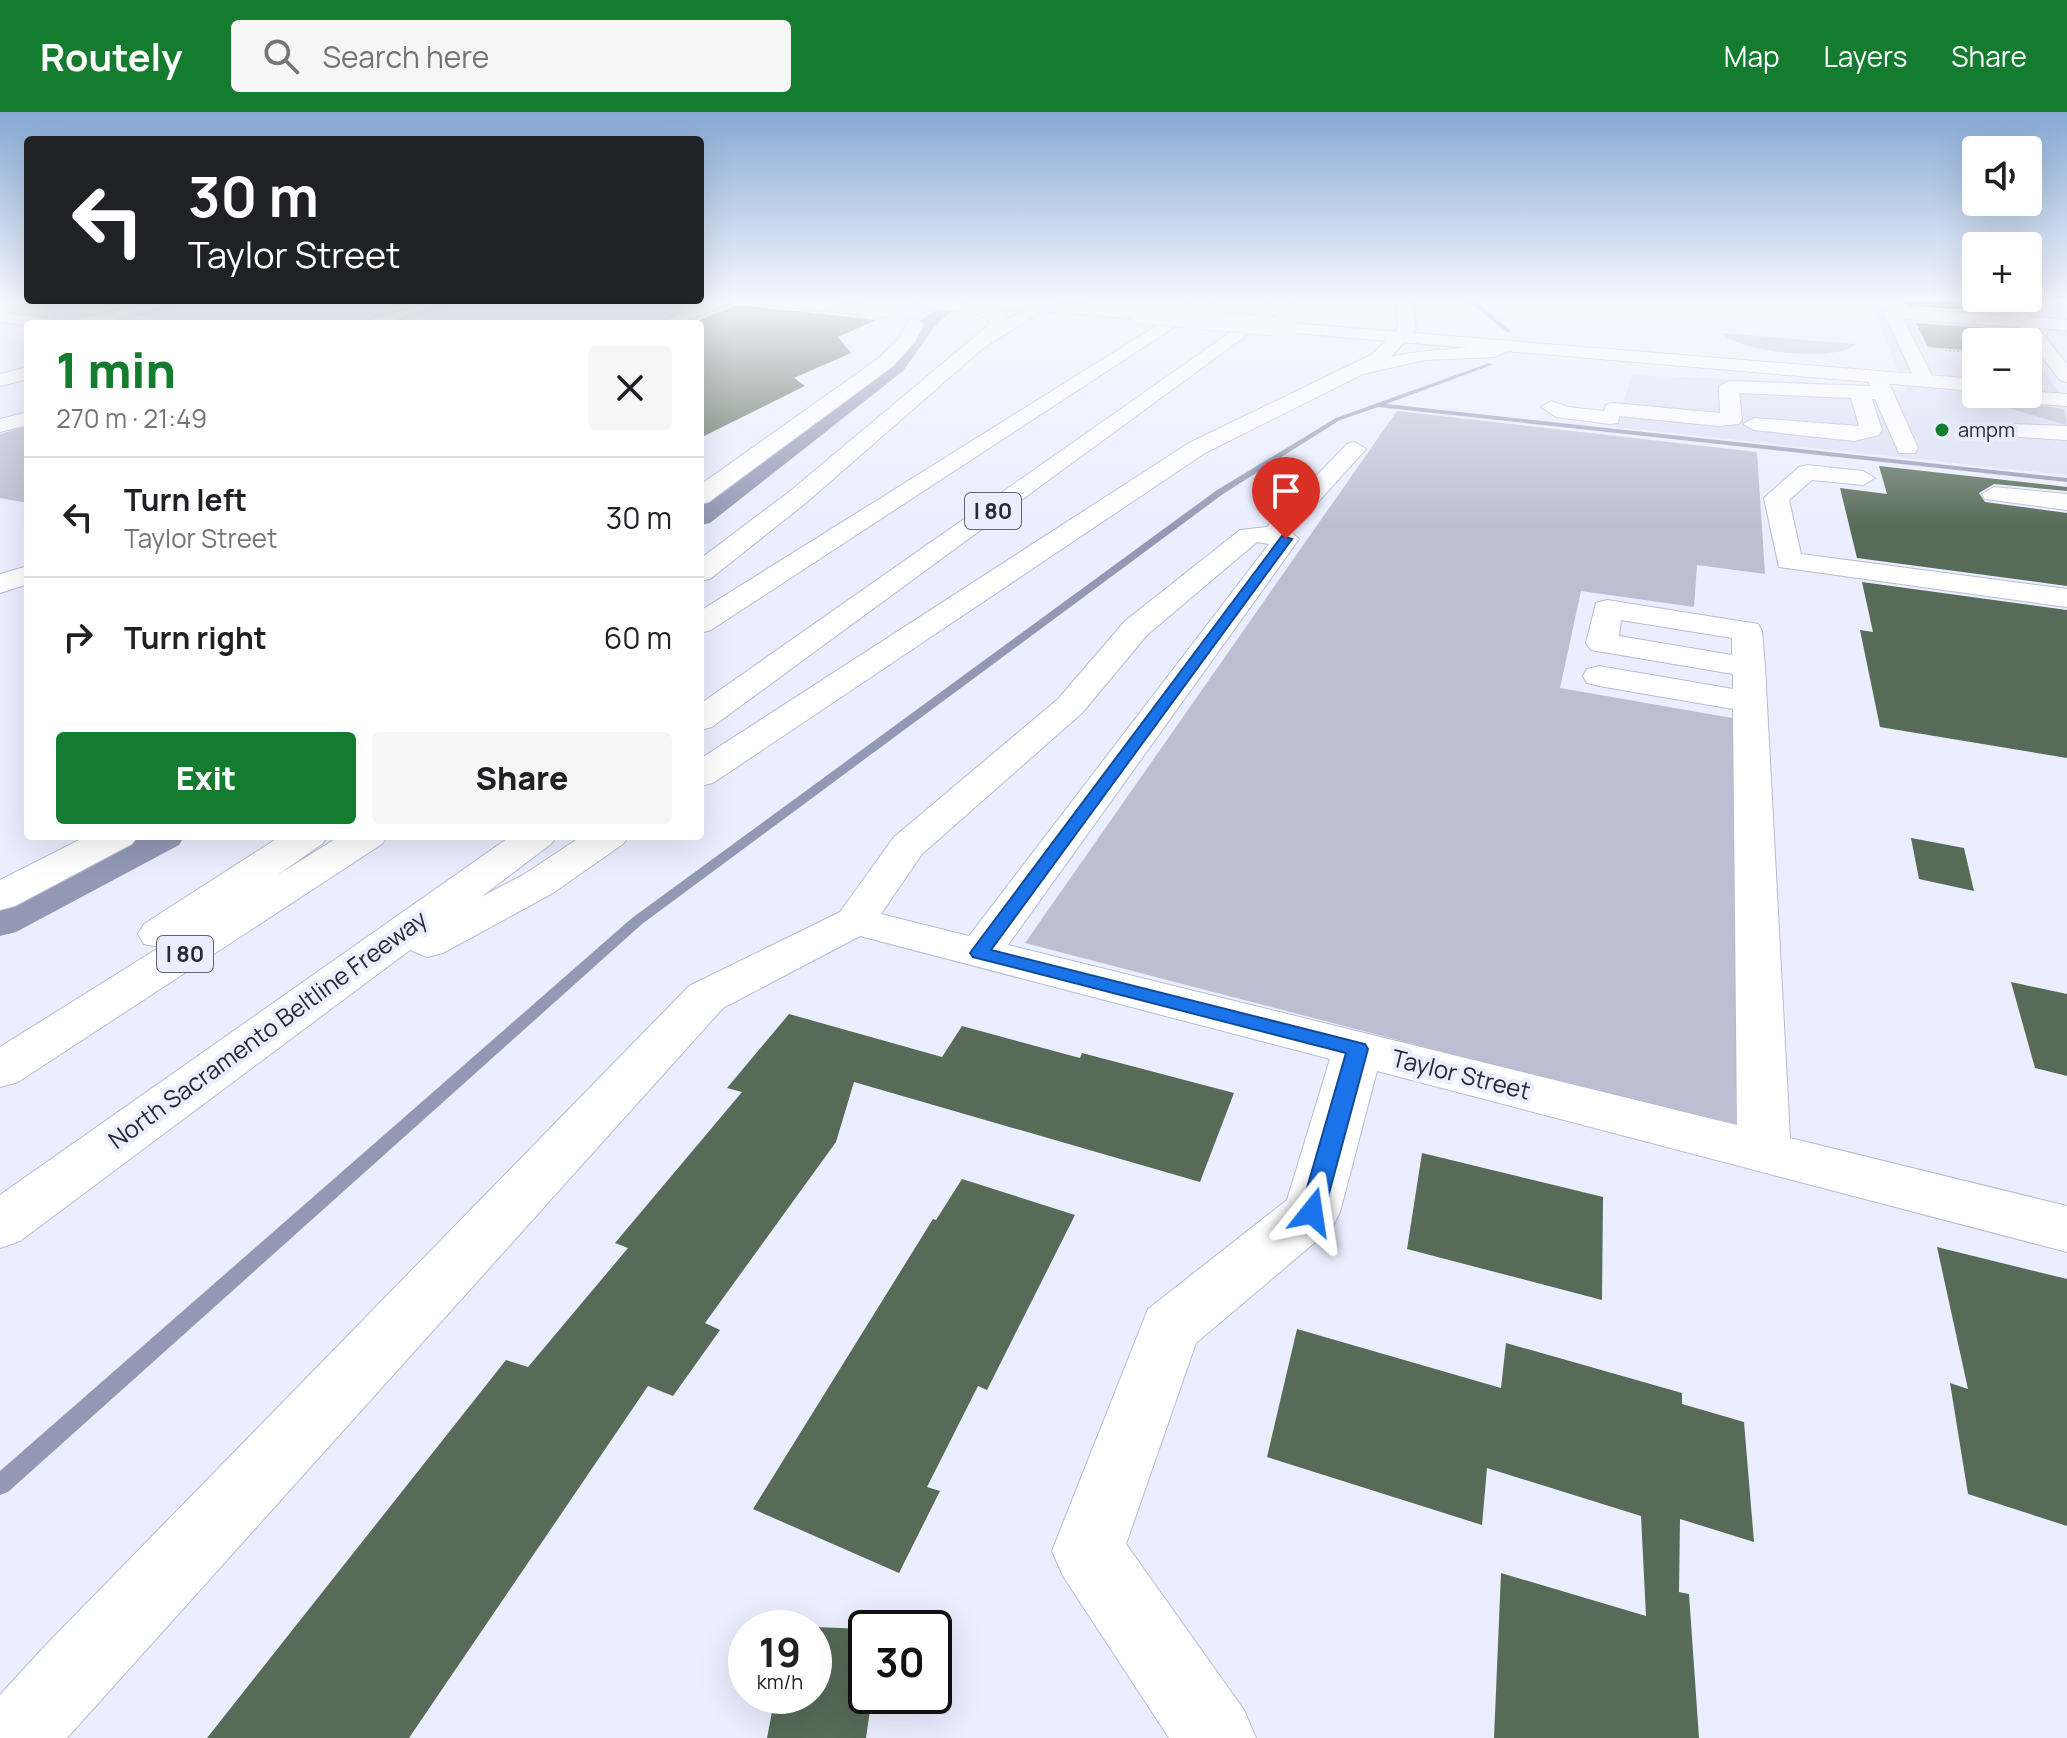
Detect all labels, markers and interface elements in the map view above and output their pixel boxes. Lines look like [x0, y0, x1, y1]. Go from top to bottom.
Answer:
search box [231, 20, 791, 92]
text: Routely [40, 30, 183, 82]
icon: search [259, 34, 303, 78]
text: Search here [323, 36, 489, 77]
text: Map [1724, 37, 1780, 75]
text: Layers [1824, 37, 1907, 75]
text: Share [1951, 37, 2027, 75]
map controls [1962, 136, 2042, 408]
button: sound [1962, 136, 2042, 216]
text: 30 m [188, 157, 319, 234]
icon: left [56, 168, 160, 272]
text: Taylor Street [188, 230, 400, 279]
button: + [1962, 232, 2042, 312]
button: − [1962, 328, 2042, 408]
text: 1 min [56, 337, 176, 402]
button: close [588, 346, 672, 430]
text: 270 m · 21:49 [56, 400, 207, 436]
place label: ampm [1958, 416, 2015, 443]
marker: ampm [1933, 421, 1951, 439]
pin [1252, 457, 1320, 539]
icon: arrive [1264, 469, 1308, 513]
text: Turn left [124, 479, 247, 520]
road number: I 80 [965, 493, 1021, 529]
icon: left [56, 495, 100, 539]
text: 30 m [606, 497, 672, 538]
text: Taylor Street [124, 520, 277, 556]
icon: right [56, 615, 100, 659]
text: Turn right [124, 617, 267, 658]
text: 60 m [604, 617, 672, 658]
button: Exit [56, 732, 356, 824]
button: Share [372, 732, 672, 824]
street label: North Sacramento Beltline Freeway [101, 902, 433, 1156]
road number: I 80 [157, 936, 213, 972]
street label: Taylor Street [1389, 1040, 1534, 1107]
position arrow [1270, 1170, 1354, 1254]
speed limit sign: 30 [848, 1610, 952, 1714]
text: 19 [759, 1624, 801, 1679]
text: km/h [757, 1668, 803, 1695]

